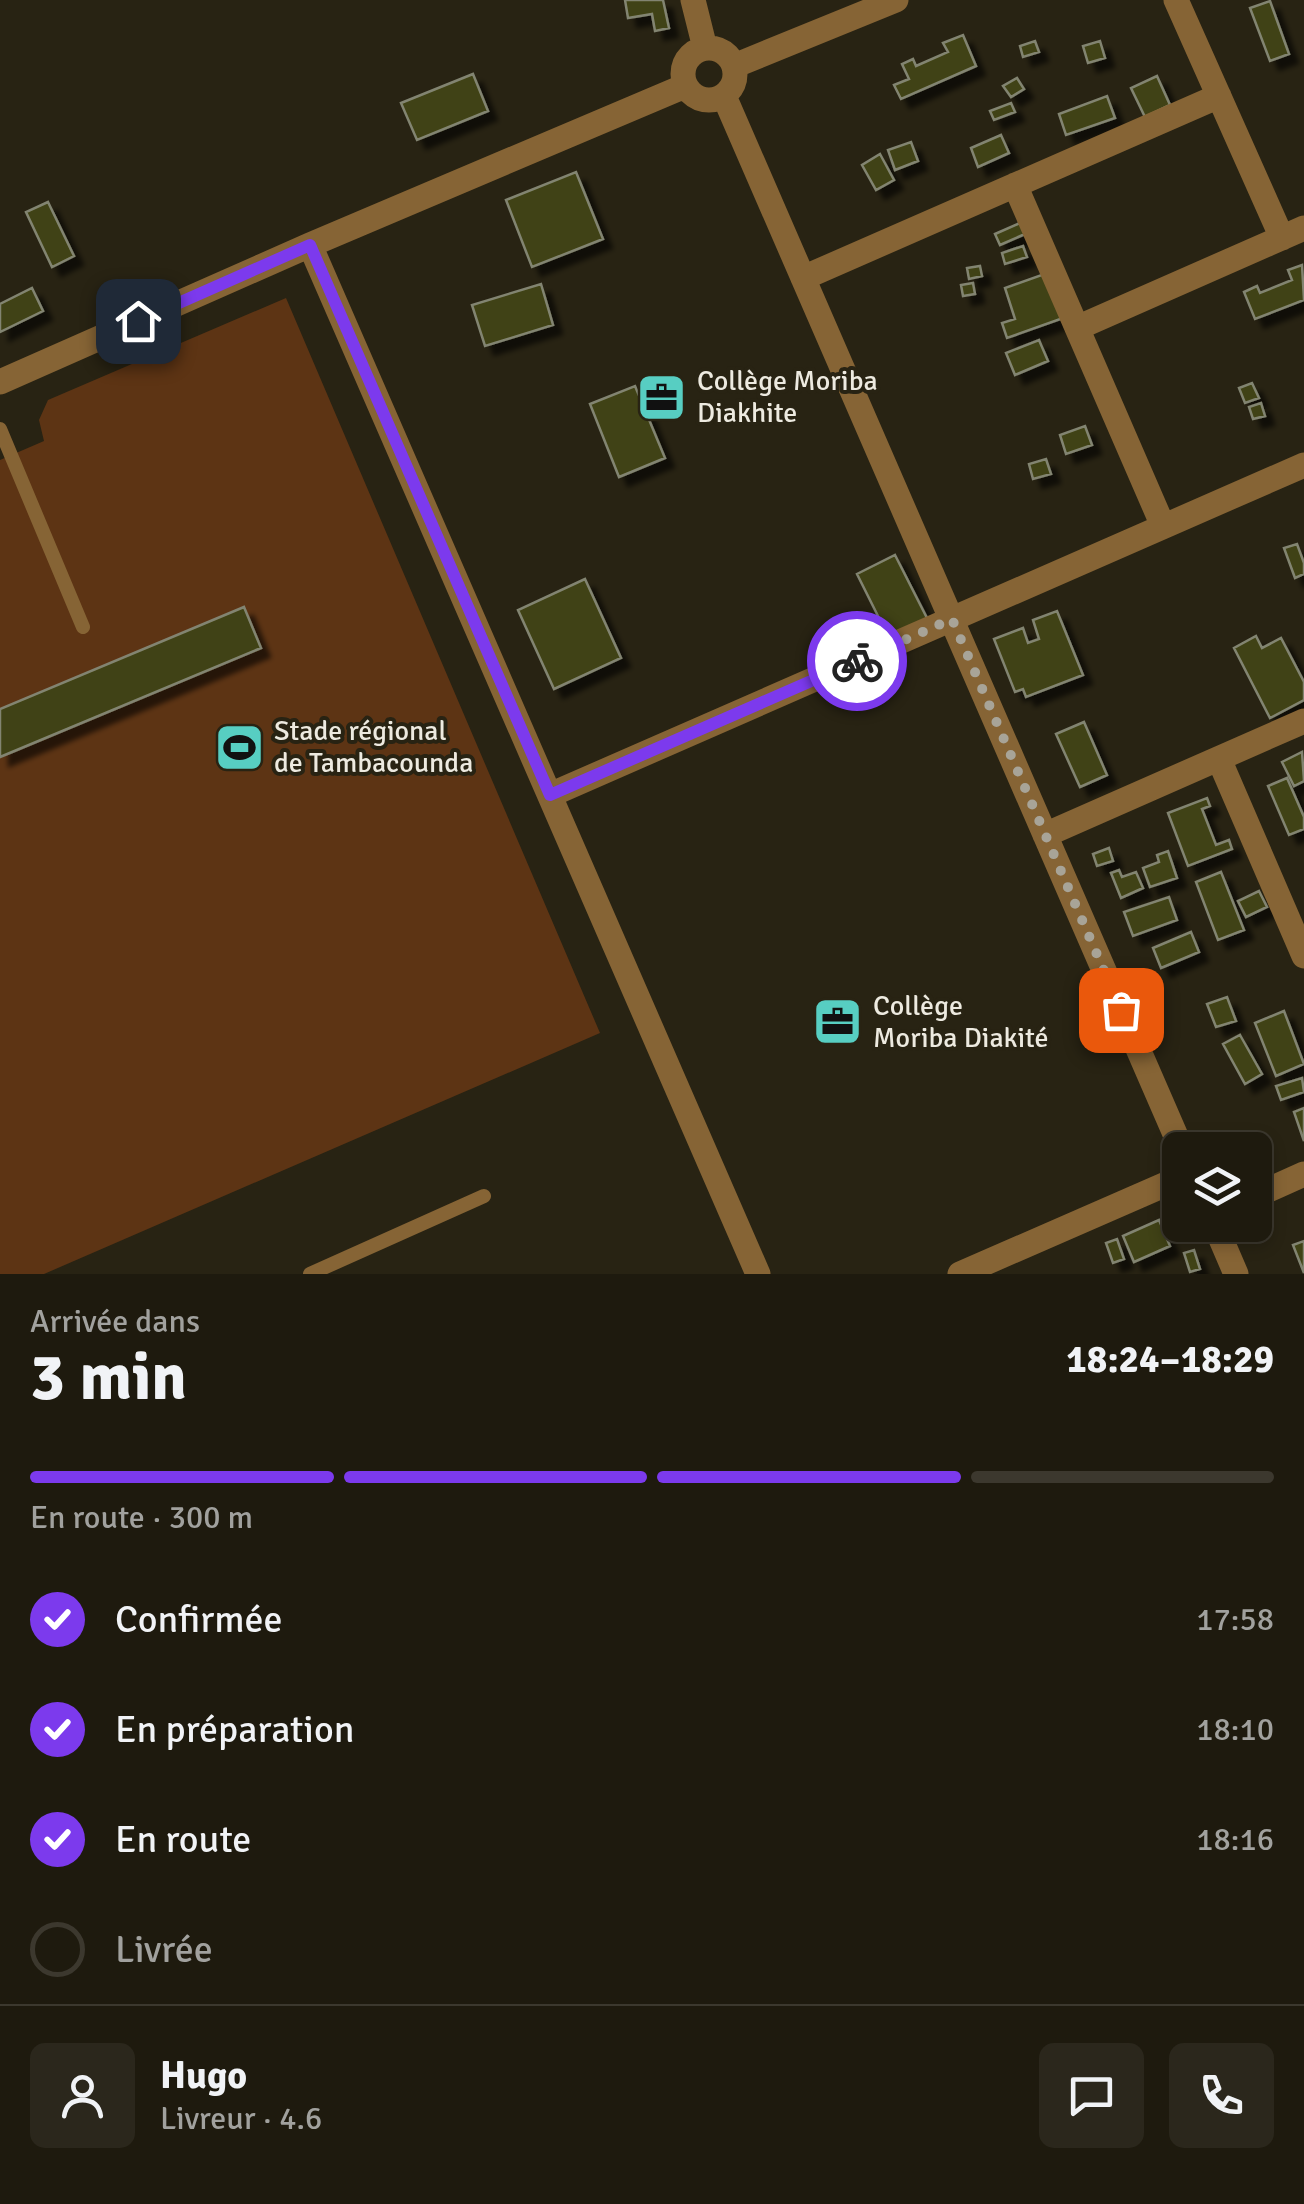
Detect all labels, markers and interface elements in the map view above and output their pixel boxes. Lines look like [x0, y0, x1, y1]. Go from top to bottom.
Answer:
pin [96, 279, 181, 364]
icon: home [111, 294, 166, 349]
place label: Collège Moriba Diakhite [697, 364, 878, 430]
office icon: Collège Moriba Diakhite [636, 371, 688, 423]
courier [807, 611, 907, 711]
icon: bike [830, 634, 885, 689]
place label: Stade régional de Tambacounda [274, 714, 473, 780]
sports icon: Stade régional de Tambacounda [213, 721, 265, 773]
pin [1079, 968, 1164, 1053]
icon: bag [1094, 983, 1149, 1038]
place label: Collège Moriba Diakité [873, 989, 1048, 1055]
office icon: Collège Moriba Diakité [812, 996, 864, 1048]
map controls [1162, 1132, 1272, 1242]
button: layers [1162, 1132, 1272, 1242]
text: Arrivée dans [30, 1302, 200, 1341]
text: 18:24–18:29 [1066, 1336, 1274, 1383]
text: 3 min [30, 1338, 187, 1418]
text: En route · 300 m [30, 1498, 253, 1537]
icon: check [30, 1592, 85, 1647]
text: Confirmée [115, 1596, 283, 1643]
text: 17:58 [1196, 1600, 1274, 1639]
icon: check [30, 1702, 85, 1757]
text: En préparation [115, 1706, 354, 1753]
text: 18:10 [1196, 1710, 1274, 1749]
icon: check [30, 1812, 85, 1867]
text: En route [115, 1816, 251, 1863]
text: 18:16 [1196, 1820, 1274, 1859]
text: Livrée [115, 1926, 213, 1973]
button: person [30, 2043, 135, 2148]
button: chat [1039, 2043, 1144, 2148]
button: phone [1169, 2043, 1274, 2148]
text: Hugo [160, 2052, 247, 2099]
text: Livreur · 4.6 [160, 2099, 322, 2138]

